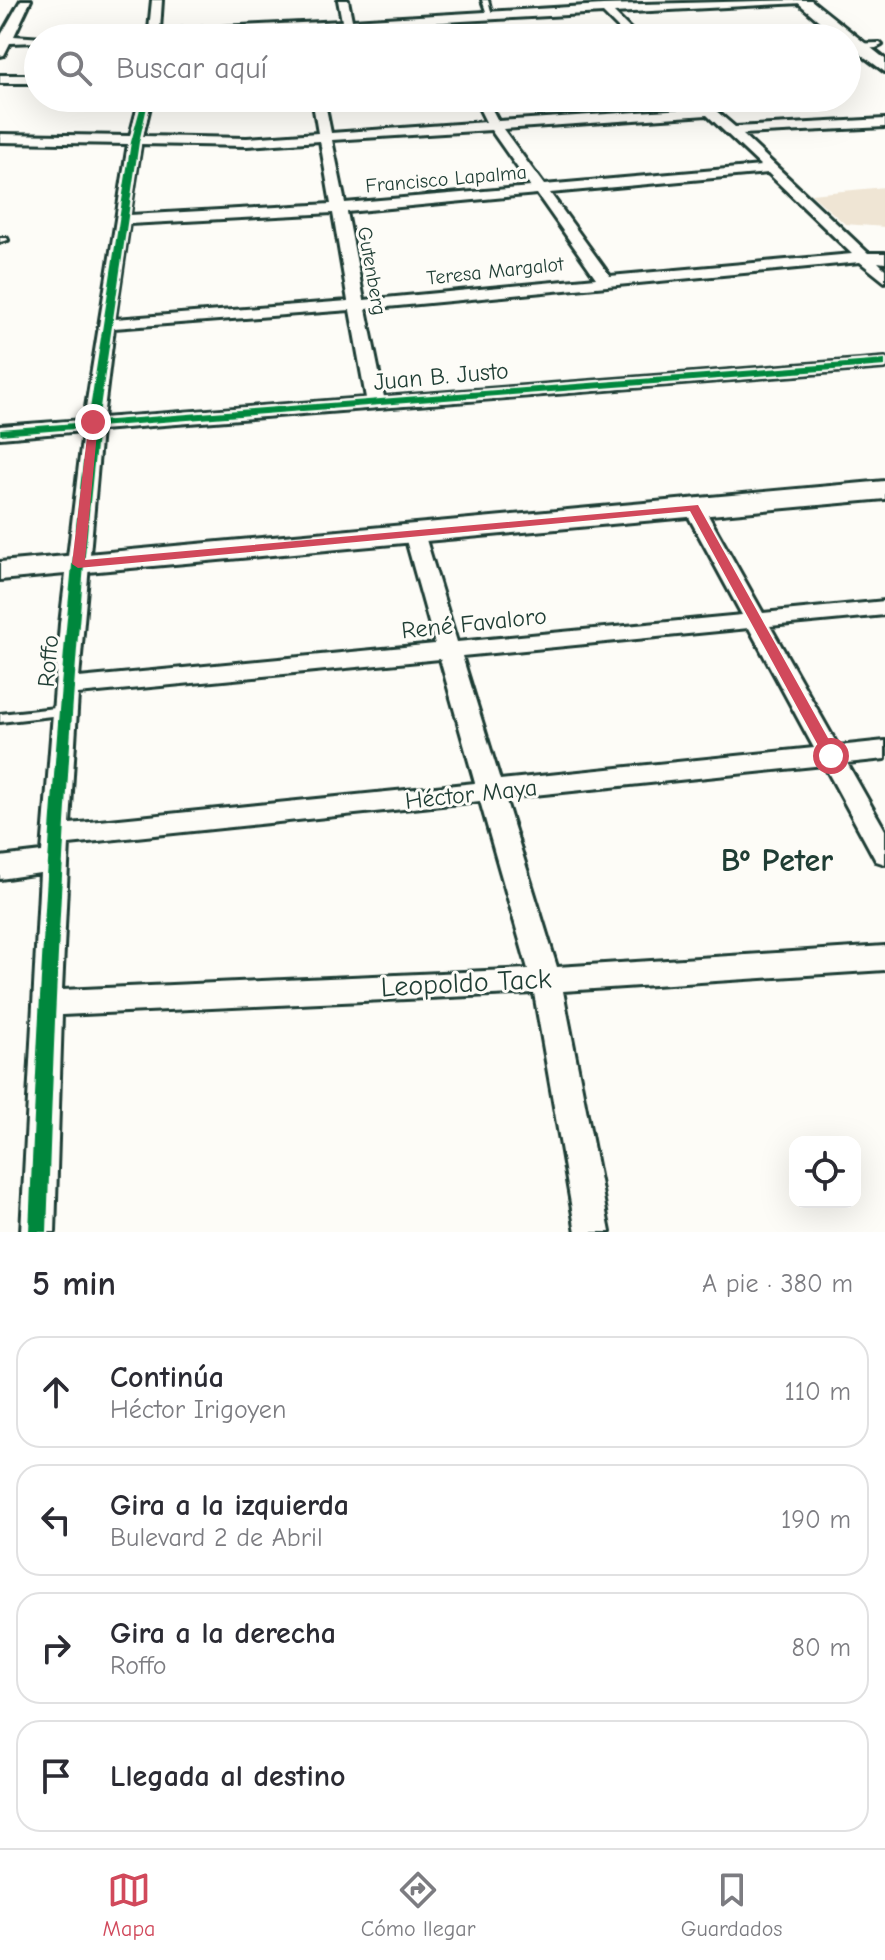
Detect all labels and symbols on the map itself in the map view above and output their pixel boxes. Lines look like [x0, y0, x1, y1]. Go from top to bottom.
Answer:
street label: Francisco Lapalma [364, 160, 528, 198]
street label: Gutenberg [353, 225, 391, 317]
street label: Teresa Margalot [425, 252, 566, 290]
street label: Juan B. Justo [372, 356, 510, 396]
route end [75, 404, 111, 440]
street label: René Favaloro [400, 601, 548, 645]
street label: Roffo [32, 634, 64, 688]
route start [813, 738, 849, 774]
street label: Héctor Maya [404, 773, 538, 815]
district label: Bº Peter [721, 842, 833, 879]
street label: Leopoldo Tack [380, 963, 553, 1003]

